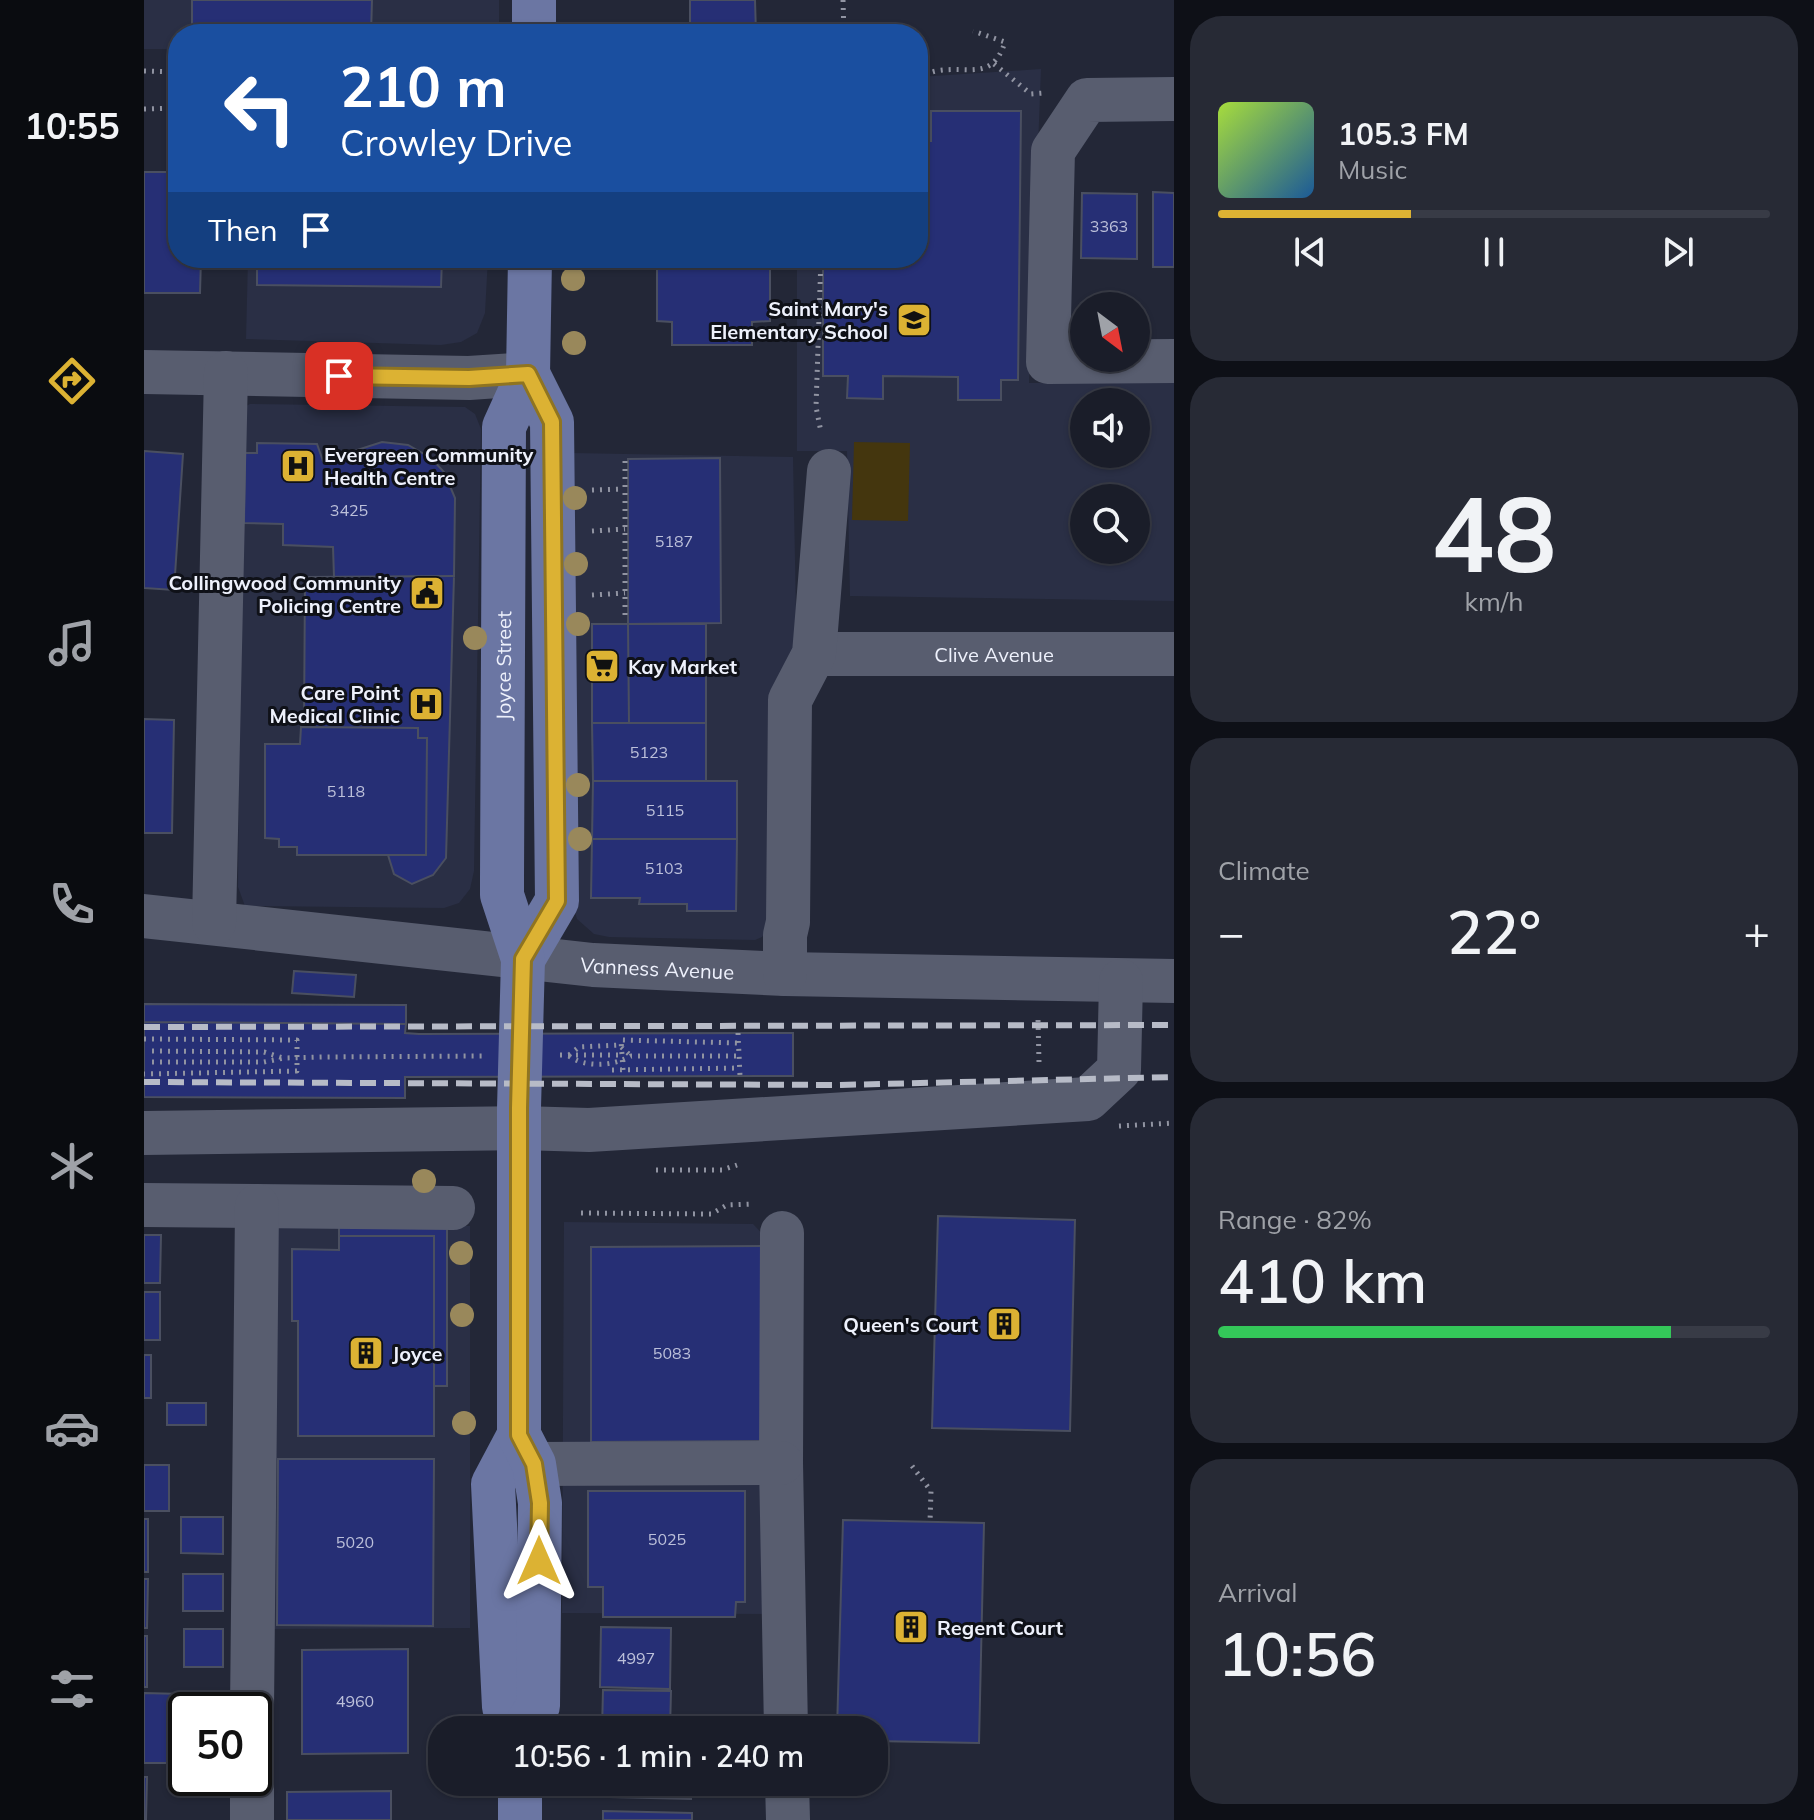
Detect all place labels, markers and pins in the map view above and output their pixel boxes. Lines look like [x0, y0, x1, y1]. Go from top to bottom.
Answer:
place label: Saint Mary's Elementary School [710, 296, 888, 344]
school or university icon: Saint Mary's Elementary School [895, 301, 933, 339]
pin [305, 342, 373, 410]
place label: Evergreen Community Health Centre [324, 442, 533, 490]
hospital icon: Evergreen Community Health Centre [279, 447, 317, 485]
place label: Collingwood Community Policing Centre [168, 570, 401, 618]
public building icon: Collingwood Community Policing Centre [408, 574, 446, 612]
supermarket icon: Kay Market [583, 647, 621, 685]
place label: Kay Market [628, 654, 737, 679]
place label: Care Point Medical Clinic [269, 680, 400, 728]
hospital icon: Care Point Medical Clinic [407, 685, 445, 723]
building icon: Queen's Court [985, 1305, 1023, 1343]
place label: Queen's Court [843, 1312, 978, 1337]
building icon: Joyce [347, 1334, 385, 1372]
place label: Joyce [392, 1341, 442, 1366]
building icon: Regent Court [892, 1608, 930, 1646]
place label: Regent Court [937, 1615, 1063, 1640]

